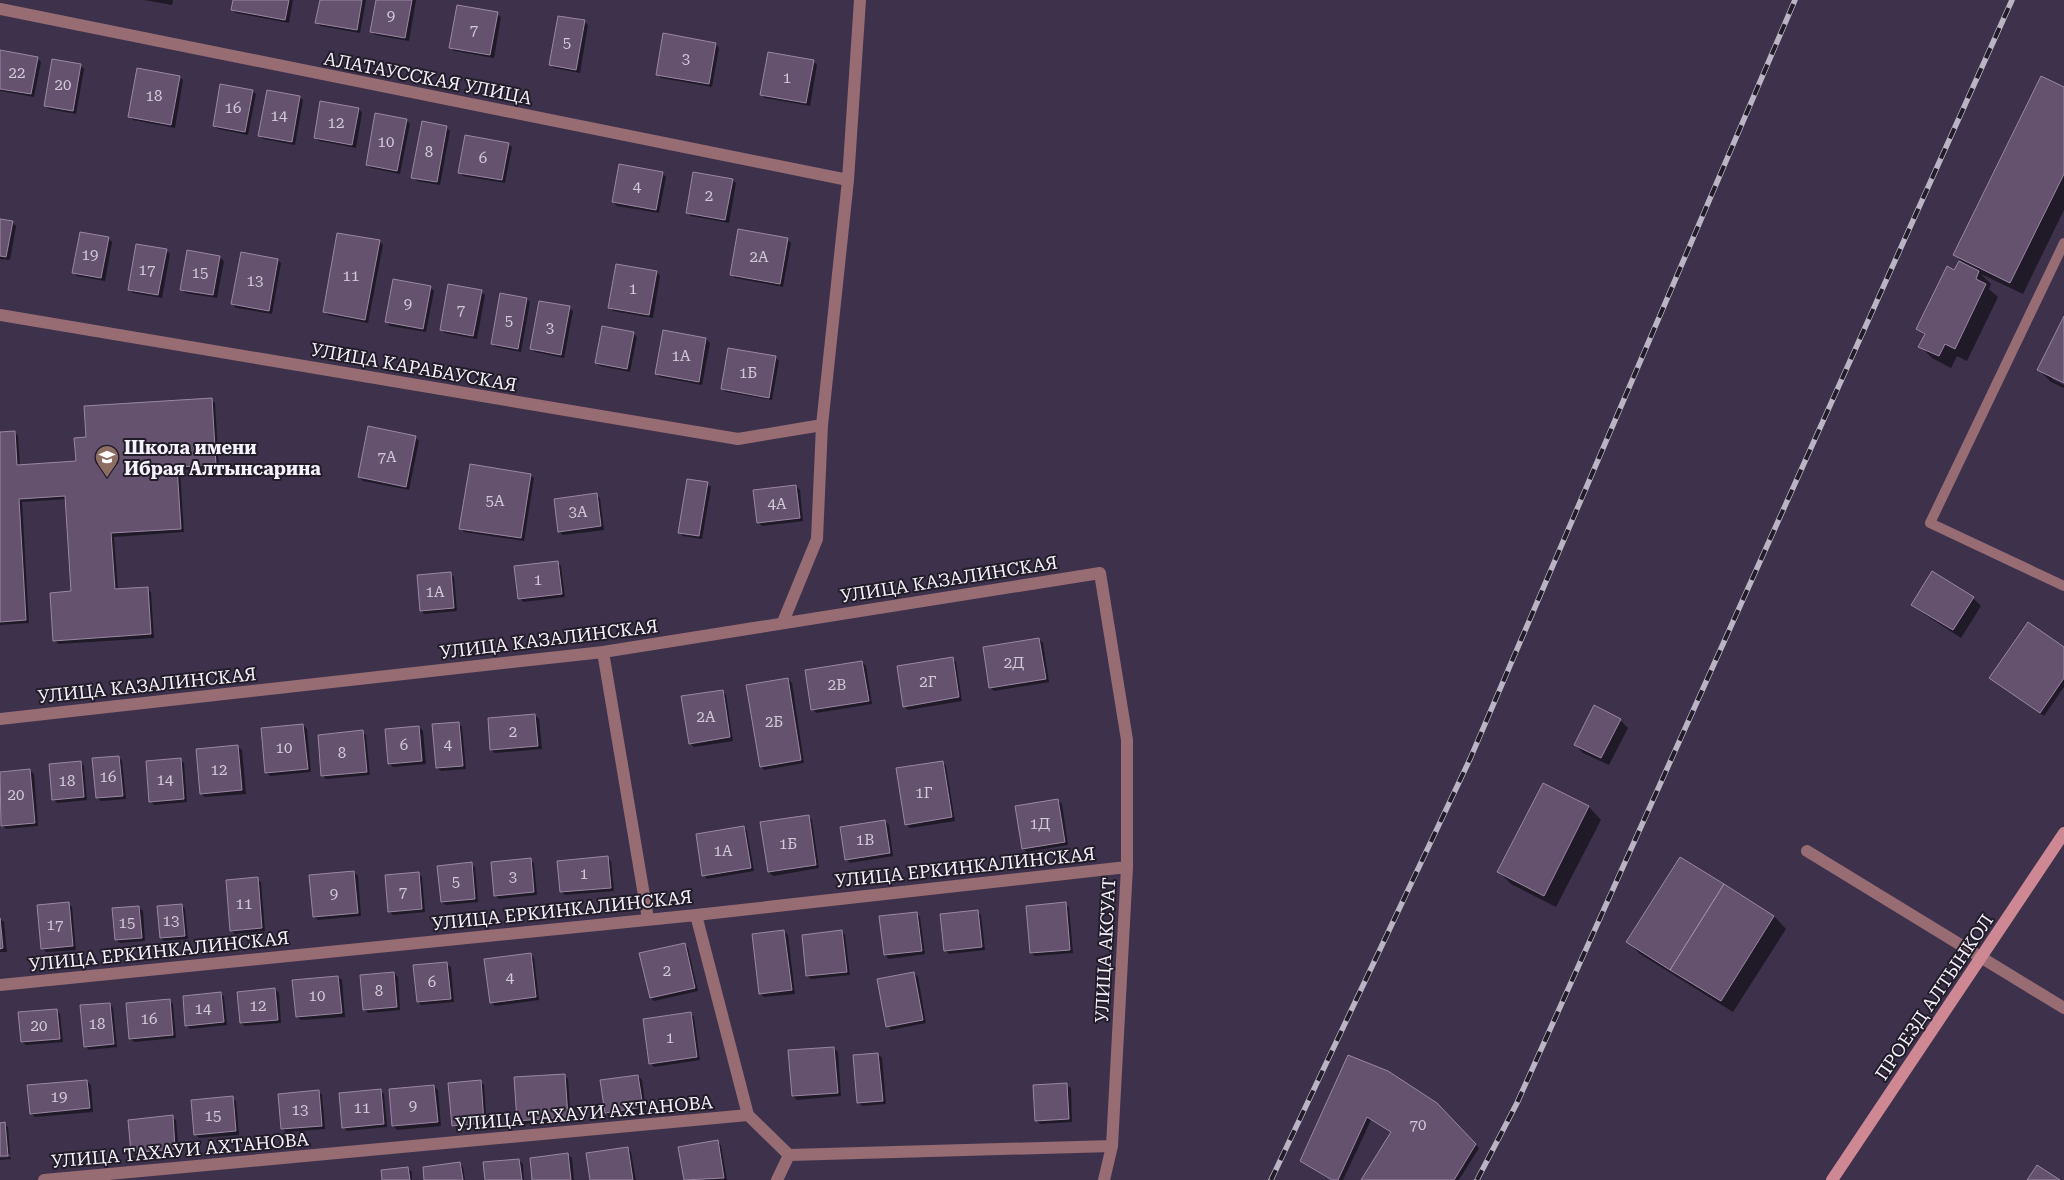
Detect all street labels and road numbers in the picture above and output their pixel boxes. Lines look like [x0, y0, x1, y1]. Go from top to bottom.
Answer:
street label: АЛАТАУССКАЯ УЛИЦА [322, 48, 534, 109]
street label: УЛИЦА КАРАБАУСКАЯ [309, 339, 519, 395]
street label: УЛИЦА КАЗАЛИНСКАЯ [839, 551, 1059, 607]
street label: УЛИЦА КАЗАЛИНСКАЯ [439, 615, 659, 663]
street label: УЛИЦА КАЗАЛИНСКАЯ [37, 663, 257, 707]
street label: УЛИЦА ЕРКИНКАЛИНСКАЯ [834, 843, 1096, 891]
street label: УЛИЦА АКСУАТ [1091, 877, 1119, 1023]
street label: УЛИЦА ЕРКИНКАЛИНСКАЯ [431, 886, 693, 934]
street label: ПРОЕЗД АЛТЫНКОЛ [1871, 910, 1997, 1084]
street label: УЛИЦА ЕРКИНКАЛИНСКАЯ [28, 927, 290, 975]
street label: УЛИЦА ТАХАУИ АХТАНОВА [454, 1091, 714, 1135]
street label: УЛИЦА ТАХАУИ АХТАНОВА [50, 1128, 310, 1172]

